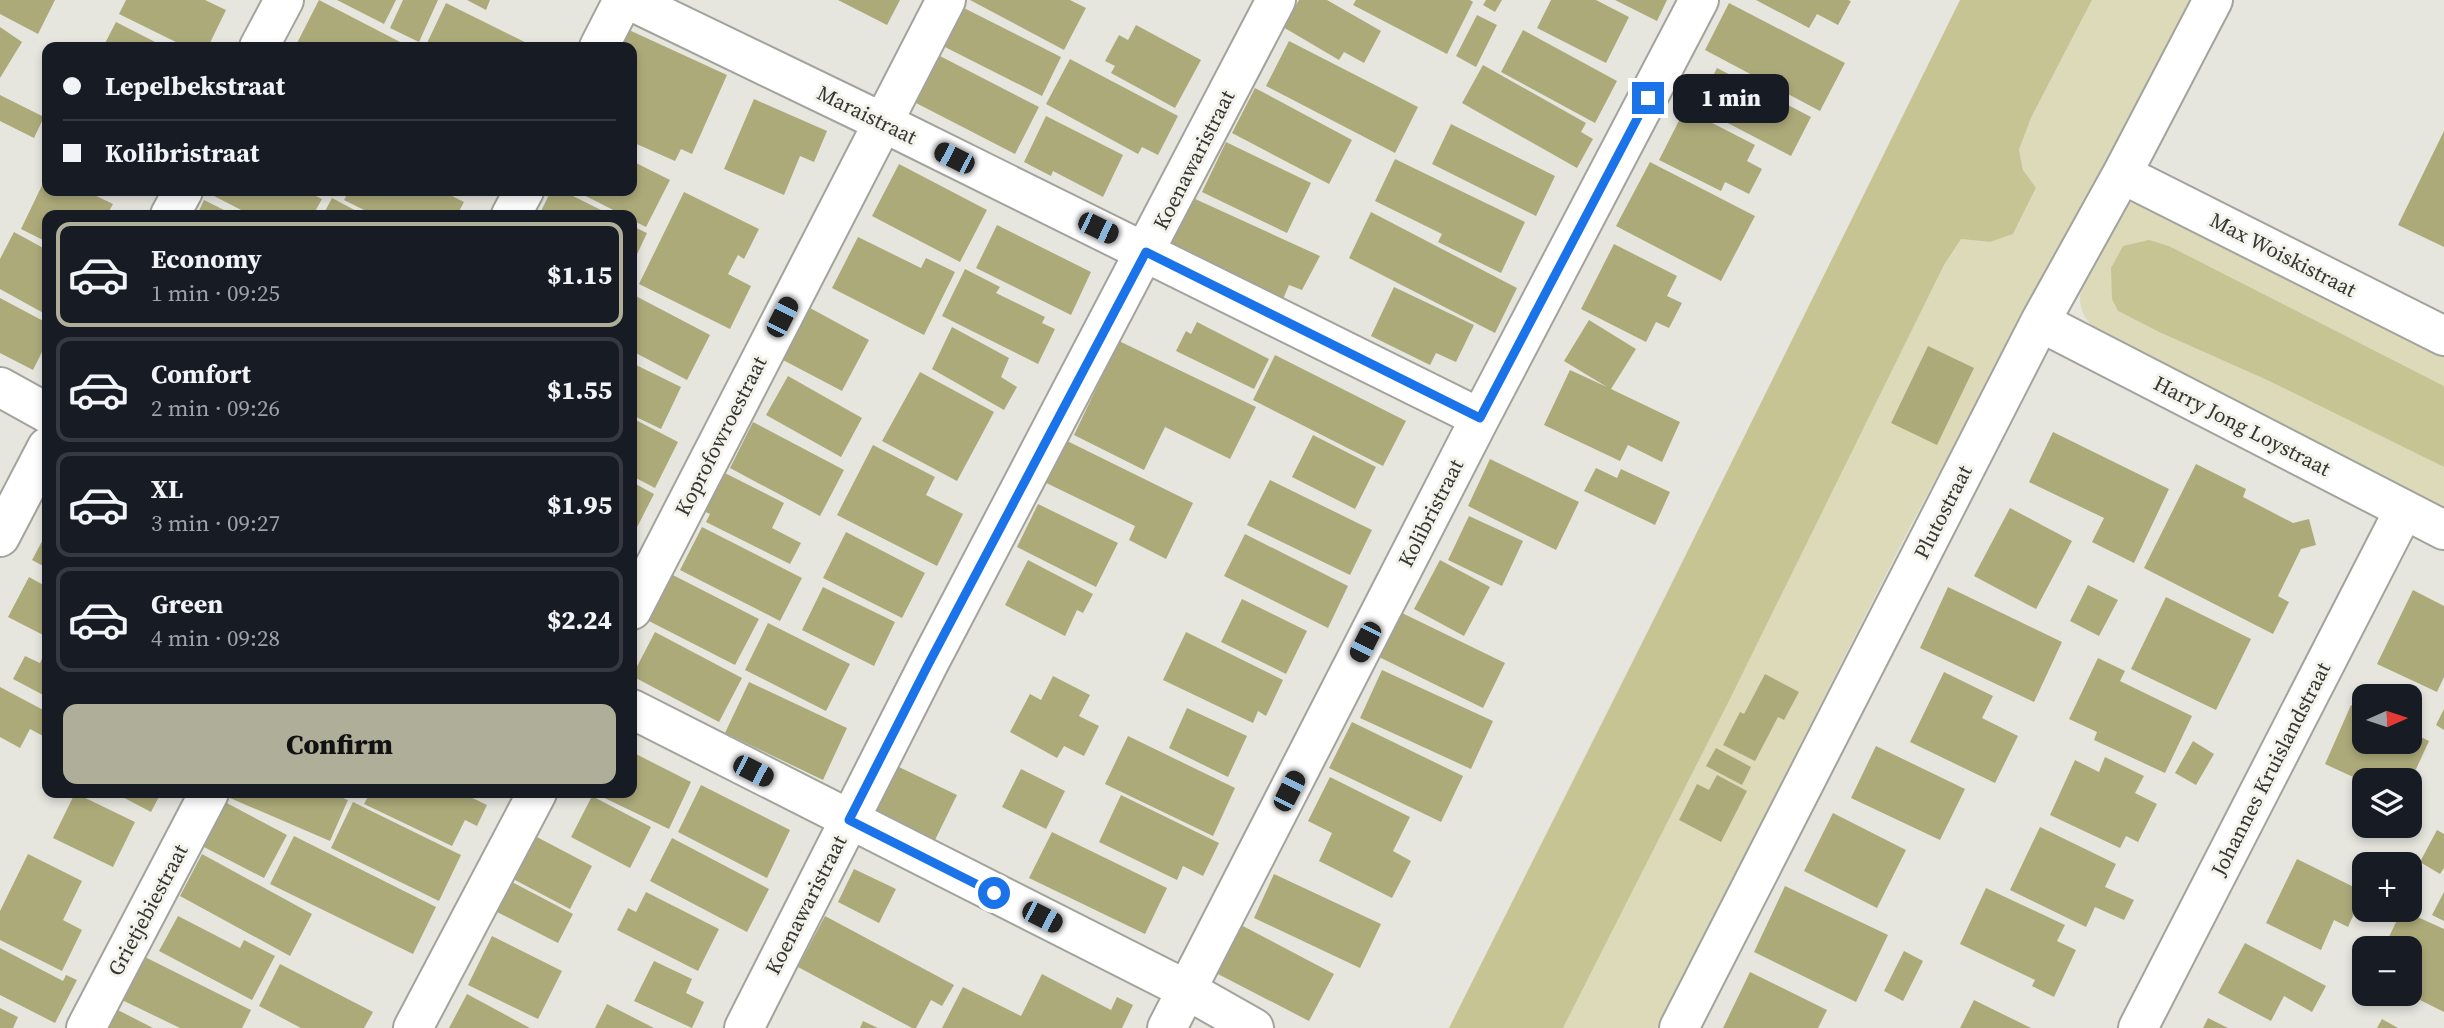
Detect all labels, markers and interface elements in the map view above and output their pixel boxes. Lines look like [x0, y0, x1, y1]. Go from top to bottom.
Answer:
text: Lepelbekstraat [105, 68, 285, 104]
callout: 1 min [1672, 74, 1788, 122]
street label: Maraistraat [813, 78, 922, 151]
route end [1632, 82, 1664, 114]
text: 1 min [1701, 82, 1761, 114]
street label: Koenawaristraat [1146, 85, 1241, 235]
text: Kolibristraat [105, 135, 259, 171]
car [931, 139, 978, 177]
street label: Max Woiskistraat [2205, 205, 2361, 304]
car [1075, 209, 1122, 247]
text: Economy [151, 241, 262, 277]
icon: car [67, 243, 130, 306]
text: $1.15 [547, 257, 612, 293]
text: 1 min · 09:25 [151, 277, 280, 309]
car [764, 294, 801, 340]
street label: Koprofowroestraat [668, 351, 773, 521]
text: Comfort [151, 356, 251, 392]
icon: car [67, 358, 130, 421]
street label: Harry Jong Loystraat [2149, 368, 2336, 483]
text: $1.55 [547, 372, 612, 408]
text: 2 min · 09:26 [151, 392, 280, 424]
street label: Kolibristraat [1391, 454, 1470, 572]
street label: Plutostraat [1907, 460, 1979, 564]
text: XL [151, 471, 183, 507]
icon: car [67, 473, 130, 536]
text: $1.95 [547, 487, 612, 523]
text: 3 min · 09:27 [151, 507, 280, 539]
text: Green [151, 586, 223, 622]
icon: car [67, 588, 130, 651]
text: $2.24 [547, 602, 612, 638]
car [1347, 619, 1384, 665]
text: 4 min · 09:28 [151, 622, 280, 654]
street label: Johannes Kruislandstraat [2204, 657, 2337, 882]
north arrow [2352, 684, 2422, 754]
map controls [2352, 684, 2422, 1006]
button: Confirm [63, 704, 616, 784]
car [730, 752, 777, 790]
car [1271, 768, 1308, 814]
button: layers [2352, 768, 2422, 838]
street label: Koenawaristraat [758, 830, 853, 980]
street label: Grietjebiestraat [101, 839, 195, 981]
button: + [2352, 852, 2422, 922]
route start [978, 877, 1010, 909]
car [1019, 898, 1066, 936]
button: − [2352, 936, 2422, 1006]

